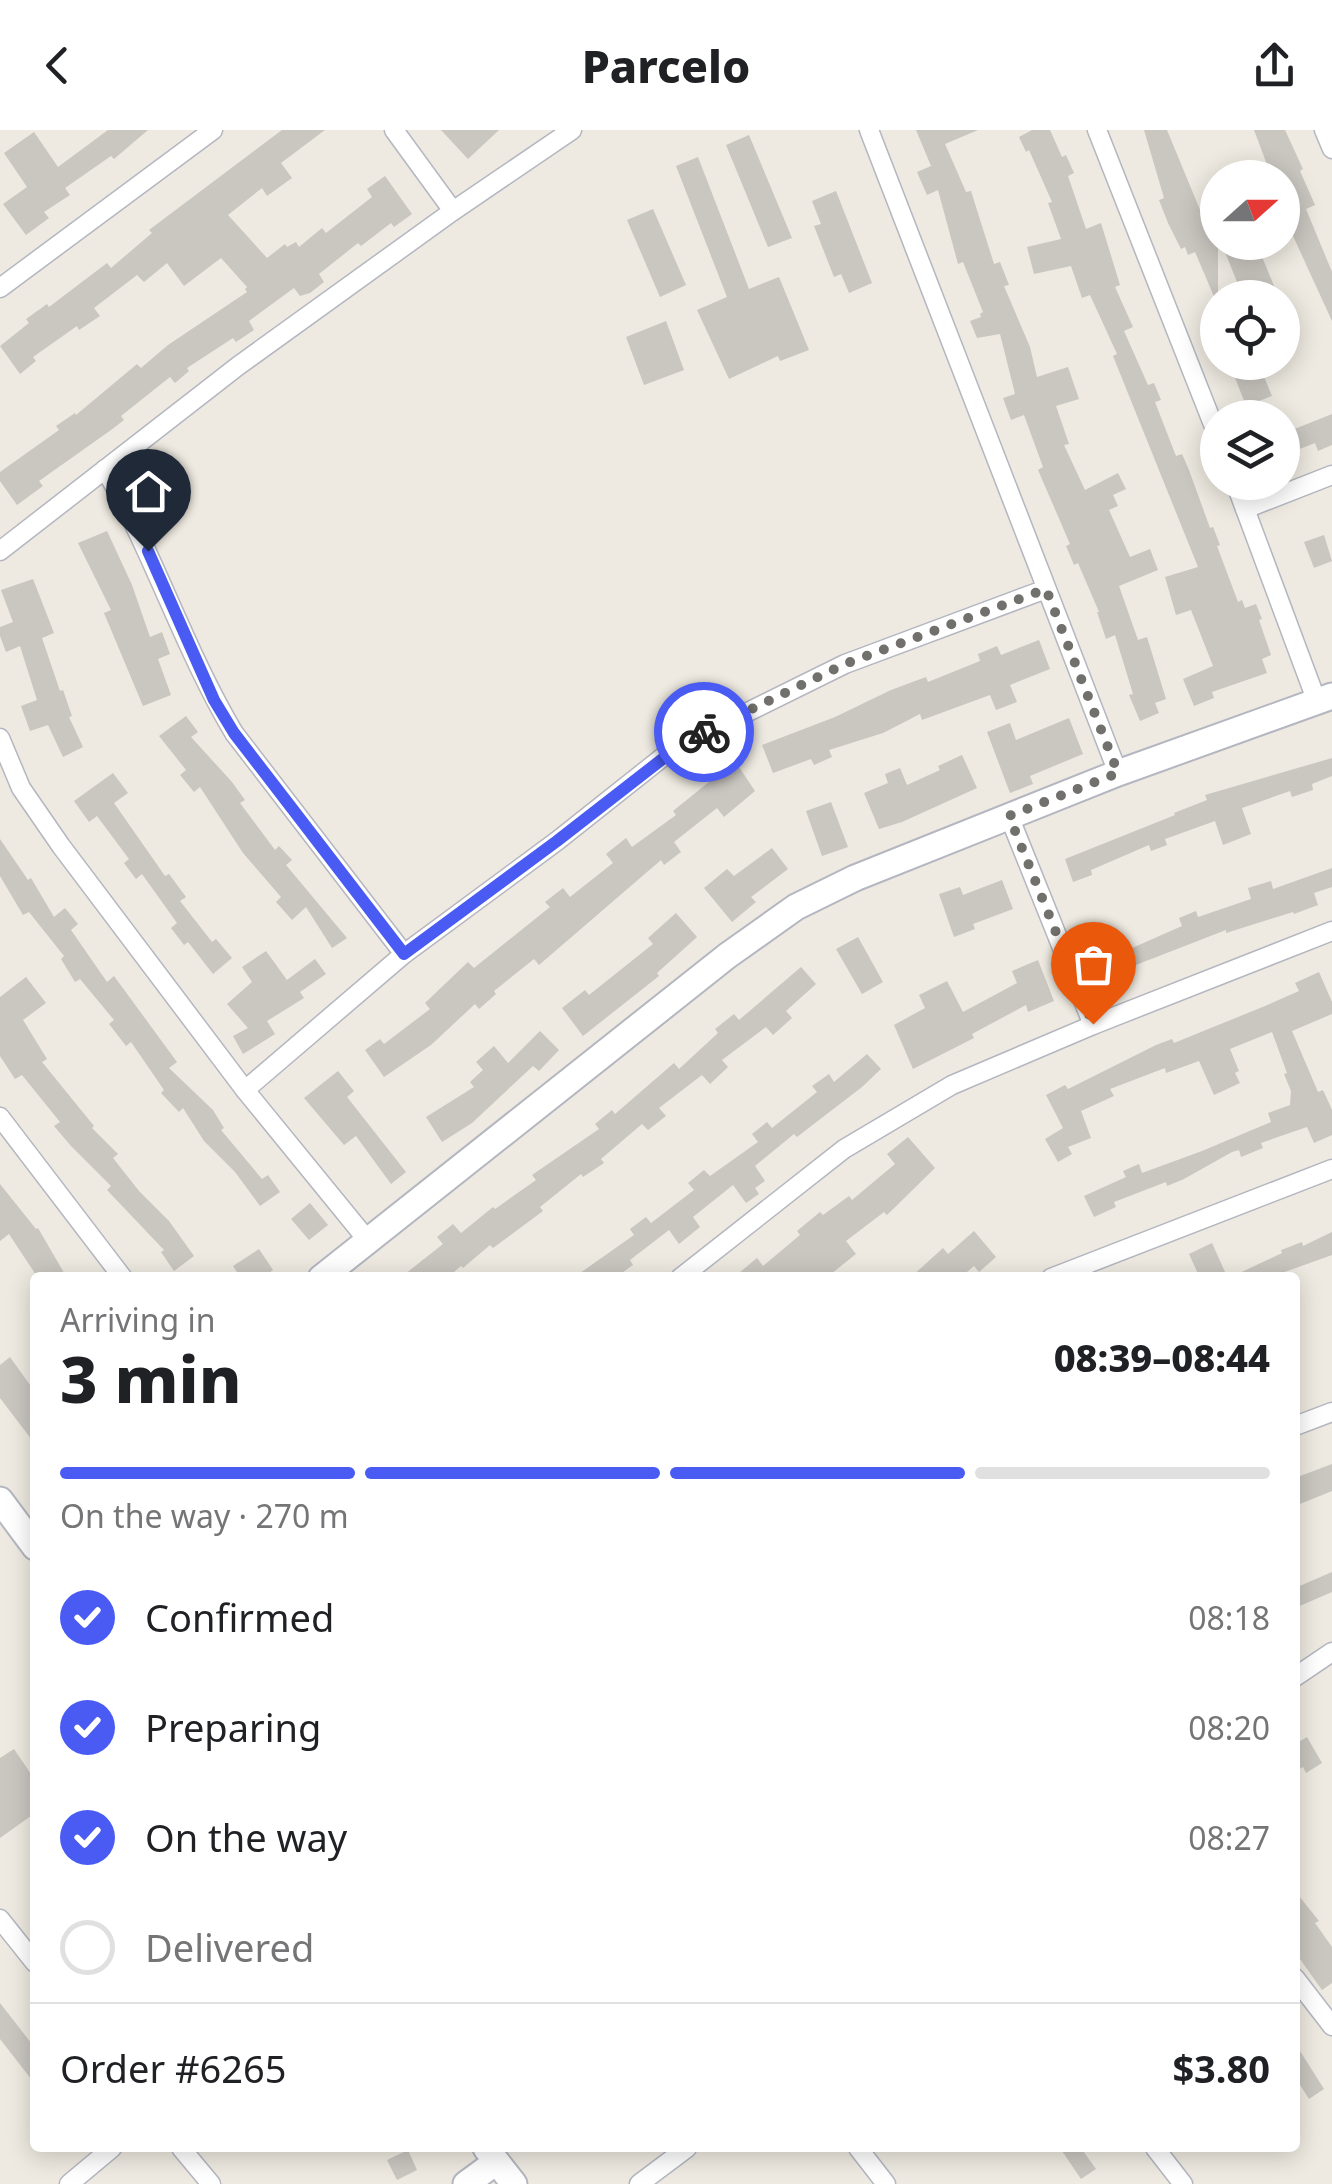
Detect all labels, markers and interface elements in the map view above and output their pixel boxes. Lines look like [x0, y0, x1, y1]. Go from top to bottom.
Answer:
text: Parcelo [582, 35, 750, 96]
icon: back [30, 38, 85, 93]
icon: share [1247, 38, 1302, 93]
north arrow [1200, 160, 1300, 260]
map controls [1200, 160, 1300, 500]
button: locate [1200, 280, 1300, 380]
button: layers [1200, 400, 1300, 500]
pin [106, 449, 191, 552]
icon: home [121, 464, 176, 519]
courier [654, 682, 754, 782]
icon: bike [677, 705, 732, 760]
pin [1051, 922, 1136, 1025]
icon: bag [1066, 937, 1121, 992]
text: Arriving in [60, 1298, 215, 1341]
text: 08:39–08:44 [1054, 1331, 1270, 1383]
text: 3 min [60, 1334, 242, 1422]
text: On the way · 270 m [60, 1494, 349, 1537]
icon: check [60, 1590, 115, 1645]
text: Confirmed [145, 1591, 334, 1643]
text: 08:18 [1188, 1596, 1270, 1639]
icon: check [60, 1700, 115, 1755]
text: Preparing [145, 1701, 321, 1753]
text: 08:20 [1188, 1706, 1270, 1749]
icon: check [60, 1810, 115, 1865]
text: On the way [145, 1811, 347, 1863]
text: 08:27 [1188, 1816, 1270, 1859]
text: Delivered [145, 1921, 314, 1973]
text: Order #6265 [60, 2042, 286, 2094]
text: $3.80 [1172, 2042, 1270, 2094]

